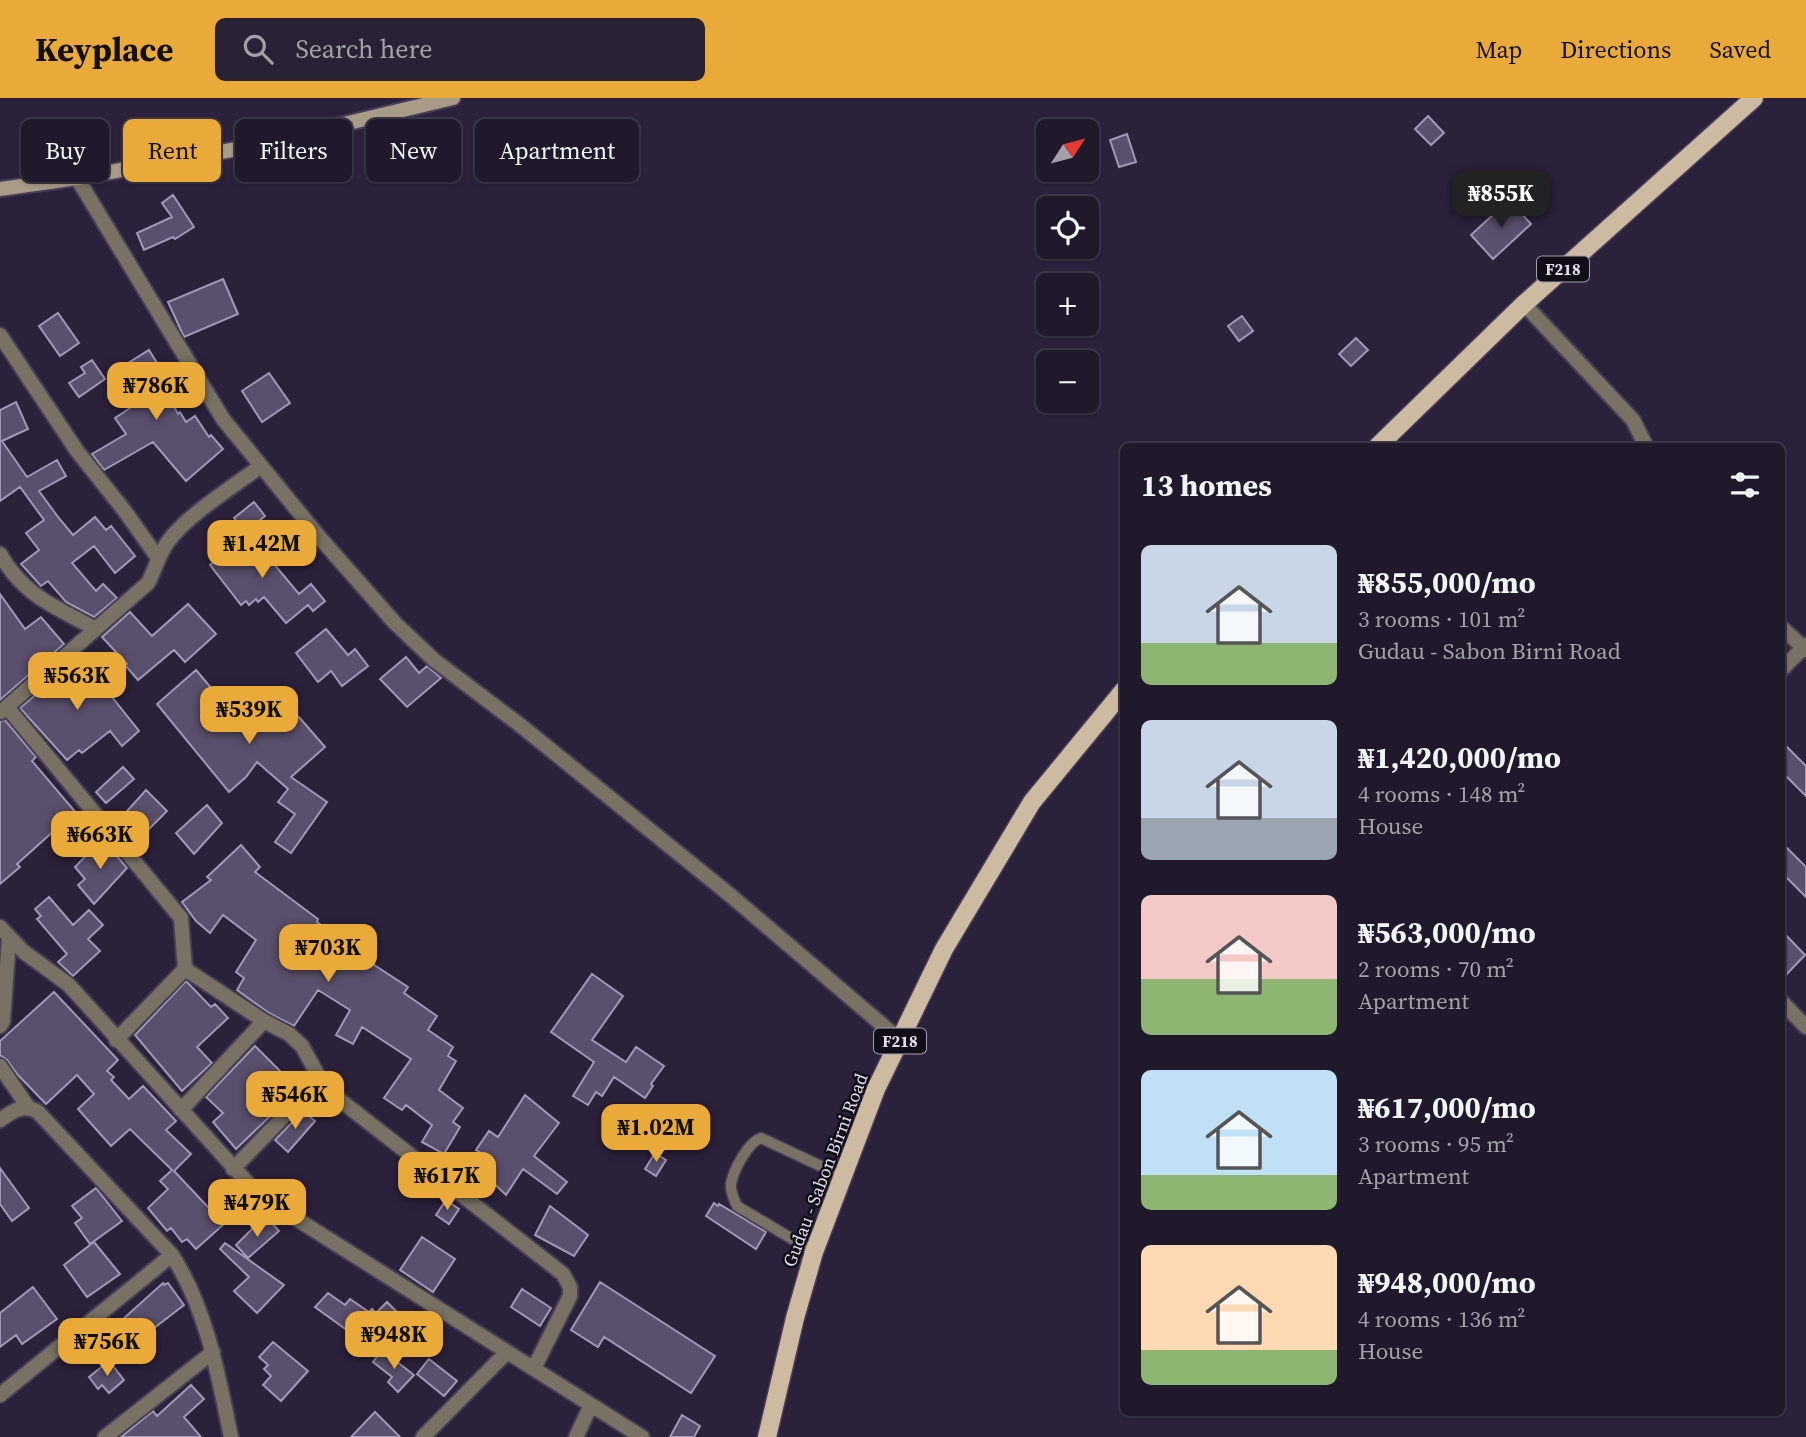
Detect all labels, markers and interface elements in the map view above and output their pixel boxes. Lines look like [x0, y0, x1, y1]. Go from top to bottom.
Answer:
search box [215, 18, 705, 81]
text: Keyplace [35, 27, 173, 72]
icon: search [239, 30, 277, 68]
text: Search here [295, 31, 433, 67]
text: Map [1475, 33, 1522, 66]
text: Directions [1560, 33, 1671, 66]
text: Saved [1709, 33, 1771, 66]
chip: Buy [21, 119, 109, 182]
chip: Rent [123, 119, 221, 182]
chip: Filters [235, 119, 352, 182]
chip: New [366, 119, 461, 182]
chip: Apartment [475, 119, 639, 182]
north arrow [1036, 119, 1099, 182]
map controls [1036, 119, 1099, 413]
pin: ₦855K [1452, 170, 1550, 230]
text: ₦855K [1468, 177, 1534, 209]
button: locate [1036, 196, 1099, 259]
road number: F218 [1537, 256, 1589, 281]
button: + [1036, 273, 1099, 336]
button: − [1036, 350, 1099, 413]
pin: ₦786K [107, 362, 205, 422]
text: ₦786K [123, 369, 189, 401]
text: 13 homes [1141, 465, 1272, 506]
icon: filters [1726, 466, 1764, 504]
pin: ₦1.42M [205, 520, 319, 580]
text: ₦1.42M [223, 527, 301, 559]
text: ₦855,000/mo [1358, 562, 1536, 603]
icon: home [1197, 573, 1281, 657]
text: 3 rooms · 101 m² [1358, 603, 1525, 635]
text: Gudau - Sabon Birni Road [1358, 635, 1621, 667]
pin: ₦563K [28, 652, 126, 712]
text: ₦563K [44, 659, 110, 691]
pin: ₦539K [200, 686, 298, 746]
text: ₦539K [216, 693, 282, 725]
text: ₦1,420,000/mo [1358, 737, 1561, 778]
icon: home [1197, 748, 1281, 832]
text: 4 rooms · 148 m² [1358, 778, 1525, 810]
text: House [1358, 810, 1423, 842]
pin: ₦663K [51, 812, 149, 871]
text: ₦663K [67, 818, 133, 850]
text: ₦563,000/mo [1358, 912, 1536, 953]
icon: home [1197, 923, 1281, 1007]
pin: ₦703K [279, 924, 377, 984]
text: ₦703K [295, 931, 361, 963]
text: 2 rooms · 70 m² [1358, 953, 1514, 985]
text: Apartment [1358, 985, 1469, 1017]
road number: F218 [874, 1029, 926, 1054]
street label: Gudau - Sabon Birni Road [776, 1070, 874, 1270]
pin: ₦546K [246, 1072, 344, 1131]
text: ₦546K [262, 1078, 328, 1110]
text: ₦617,000/mo [1358, 1087, 1536, 1128]
icon: home [1197, 1098, 1281, 1182]
pin: ₦1.02M [599, 1104, 713, 1164]
text: ₦1.02M [617, 1111, 695, 1143]
text: 3 rooms · 95 m² [1358, 1128, 1514, 1160]
pin: ₦617K [398, 1152, 496, 1212]
text: ₦617K [414, 1159, 480, 1191]
text: Apartment [1358, 1160, 1469, 1192]
pin: ₦479K [208, 1180, 306, 1239]
text: ₦479K [224, 1186, 290, 1218]
text: ₦948,000/mo [1358, 1262, 1536, 1303]
icon: home [1197, 1273, 1281, 1357]
text: 4 rooms · 136 m² [1358, 1303, 1525, 1335]
pin: ₦948K [345, 1312, 443, 1371]
pin: ₦756K [58, 1318, 156, 1378]
text: ₦948K [361, 1318, 427, 1350]
text: ₦756K [74, 1325, 140, 1357]
text: House [1358, 1335, 1423, 1367]

